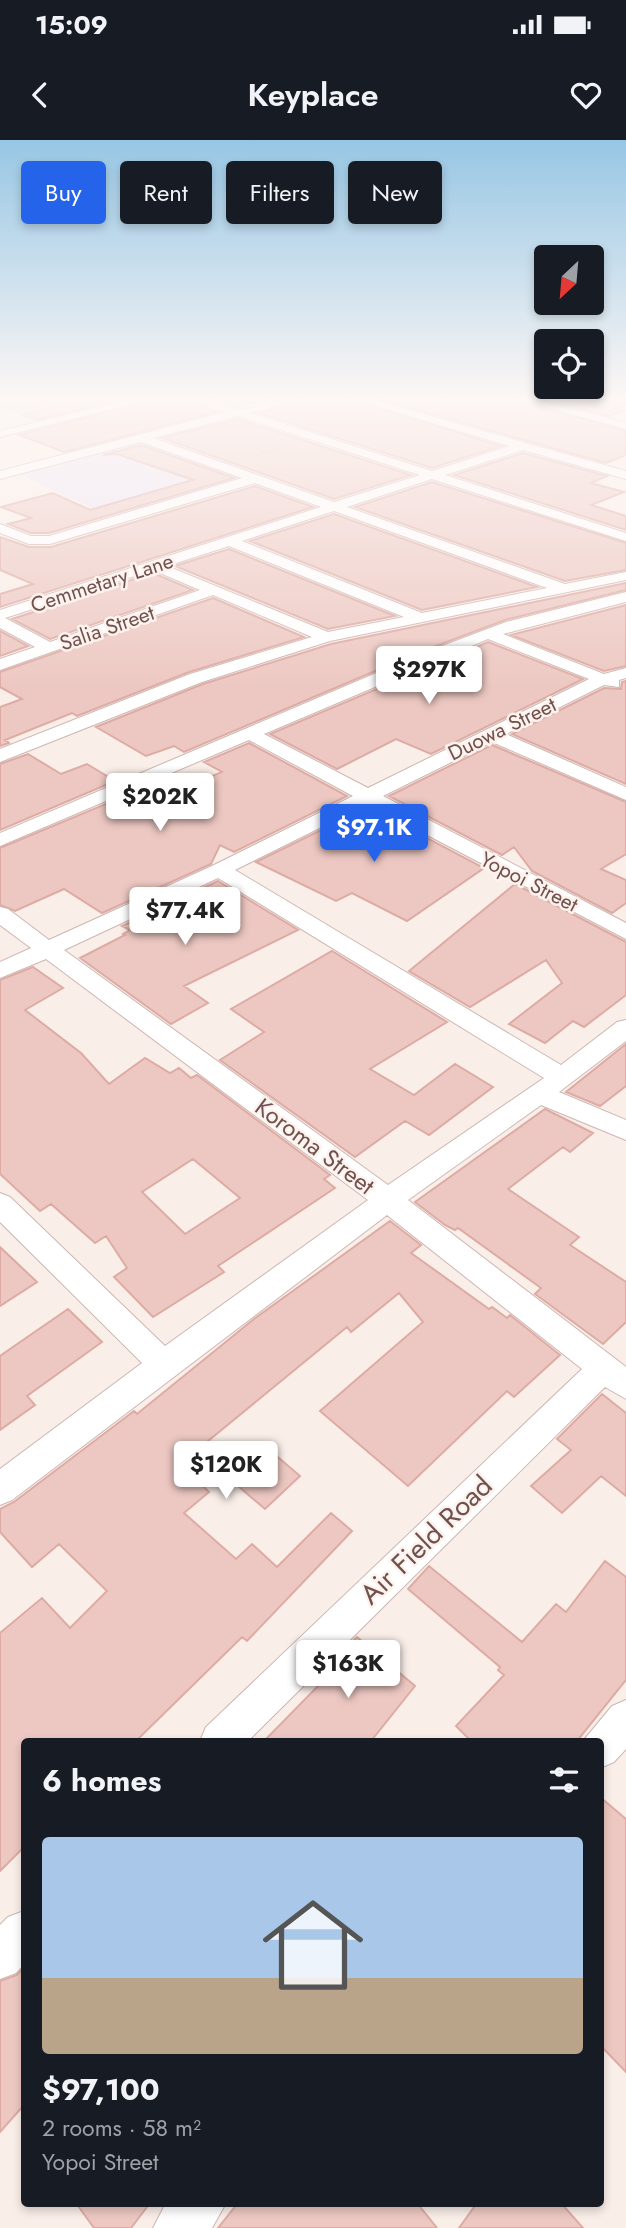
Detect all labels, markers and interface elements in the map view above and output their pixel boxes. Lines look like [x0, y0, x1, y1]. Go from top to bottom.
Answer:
text: 15:09 [35, 6, 108, 44]
text: Keyplace [248, 72, 378, 118]
icon: back [21, 76, 59, 114]
icon: heart [567, 76, 605, 114]
chip: Buy [21, 161, 106, 224]
chip: Rent [120, 161, 212, 224]
chip: Filters [226, 161, 334, 224]
chip: New [348, 161, 442, 224]
north arrow [534, 245, 604, 315]
map controls [534, 245, 604, 399]
button: locate [534, 329, 604, 399]
street label: Cemmetary Lane [27, 546, 178, 620]
street label: Salia Street [56, 598, 158, 658]
pin: $297K [380, 646, 478, 706]
text: $297K [392, 652, 466, 686]
street label: Duowa Street [443, 690, 561, 768]
pin: $202K [111, 774, 209, 833]
text: $202K [122, 779, 198, 813]
pin: $97.1K [317, 804, 431, 864]
text: $97.1K [336, 810, 412, 844]
street label: Yopoi Street [475, 844, 583, 920]
pin: $77.4K [128, 888, 242, 947]
text: $77.4K [145, 893, 225, 927]
street label: Koroma Street [248, 1089, 382, 1203]
pin: $120K [177, 1442, 275, 1501]
text: $120K [190, 1447, 262, 1481]
street label: Air Field Road [350, 1466, 502, 1614]
pin: $163K [299, 1640, 397, 1700]
text: $163K [312, 1646, 384, 1680]
text: 6 homes [42, 1759, 161, 1802]
icon: filters [545, 1761, 583, 1799]
icon: home [250, 1882, 376, 2008]
text: $97,100 [42, 2068, 160, 2111]
text: 2 rooms · 58 m² [42, 2111, 201, 2145]
text: Yopoi Street [42, 2145, 159, 2179]

